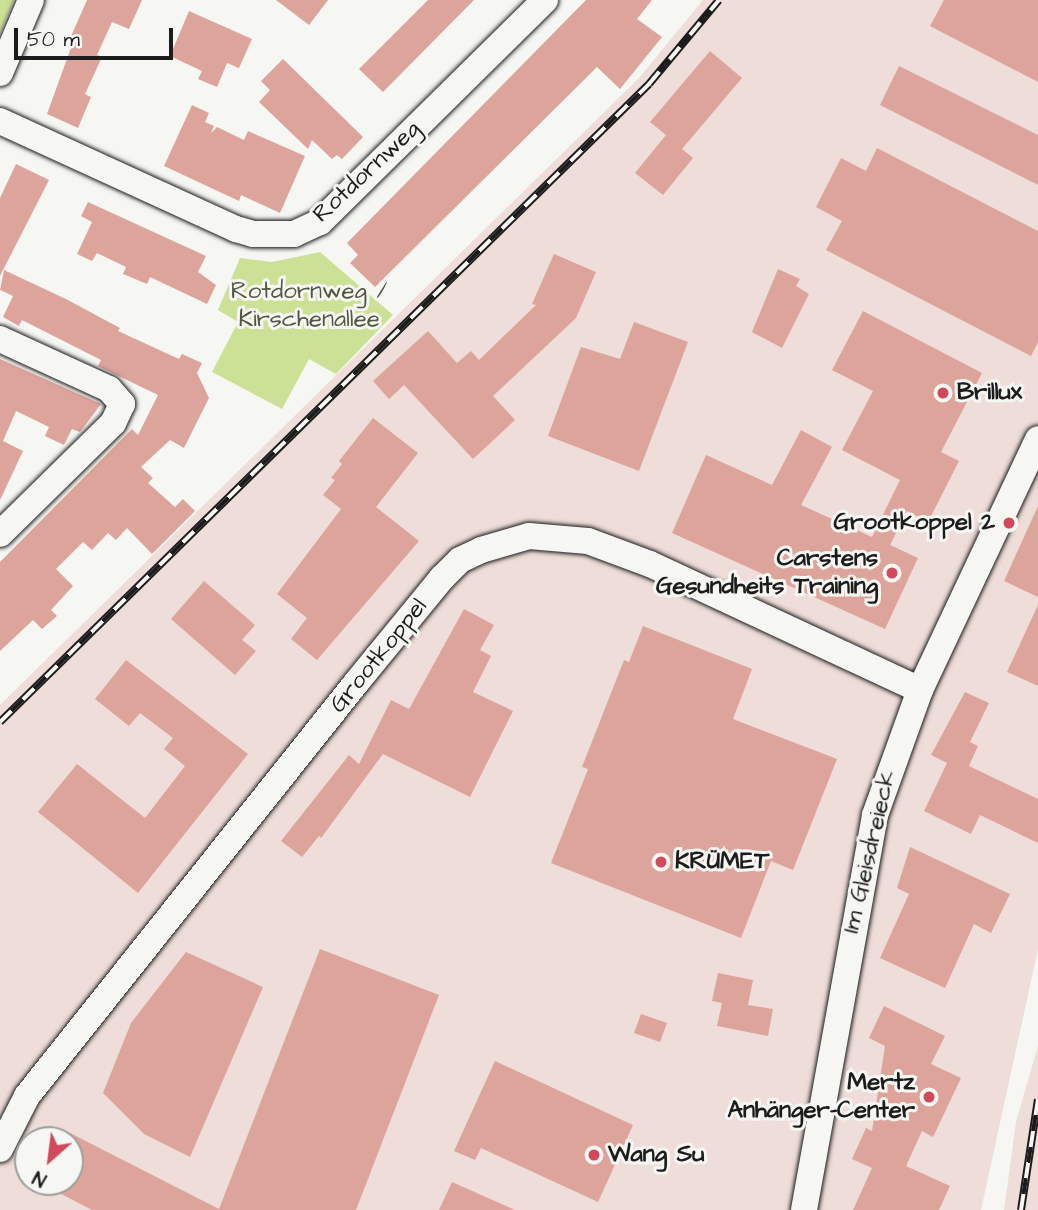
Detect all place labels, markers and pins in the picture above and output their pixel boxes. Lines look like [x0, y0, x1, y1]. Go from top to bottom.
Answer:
place label: Brillux [957, 379, 1022, 407]
marker: Brillux [935, 385, 951, 401]
place label: Grootkoppel 2 [833, 509, 995, 537]
marker: Grootkoppel 2 [1001, 515, 1017, 531]
place label: Carstens Gesundheits Training [656, 545, 878, 601]
marker: Carstens Gesundheits Training [884, 565, 900, 581]
place label: KRÜMET [675, 848, 769, 876]
marker: KRÜMET [653, 854, 669, 870]
place label: Mertz Anhänger-Center [728, 1069, 915, 1125]
marker: Mertz Anhänger-Center [921, 1089, 937, 1105]
place label: Wang Su [608, 1141, 704, 1169]
marker: Wang Su [586, 1147, 602, 1163]

